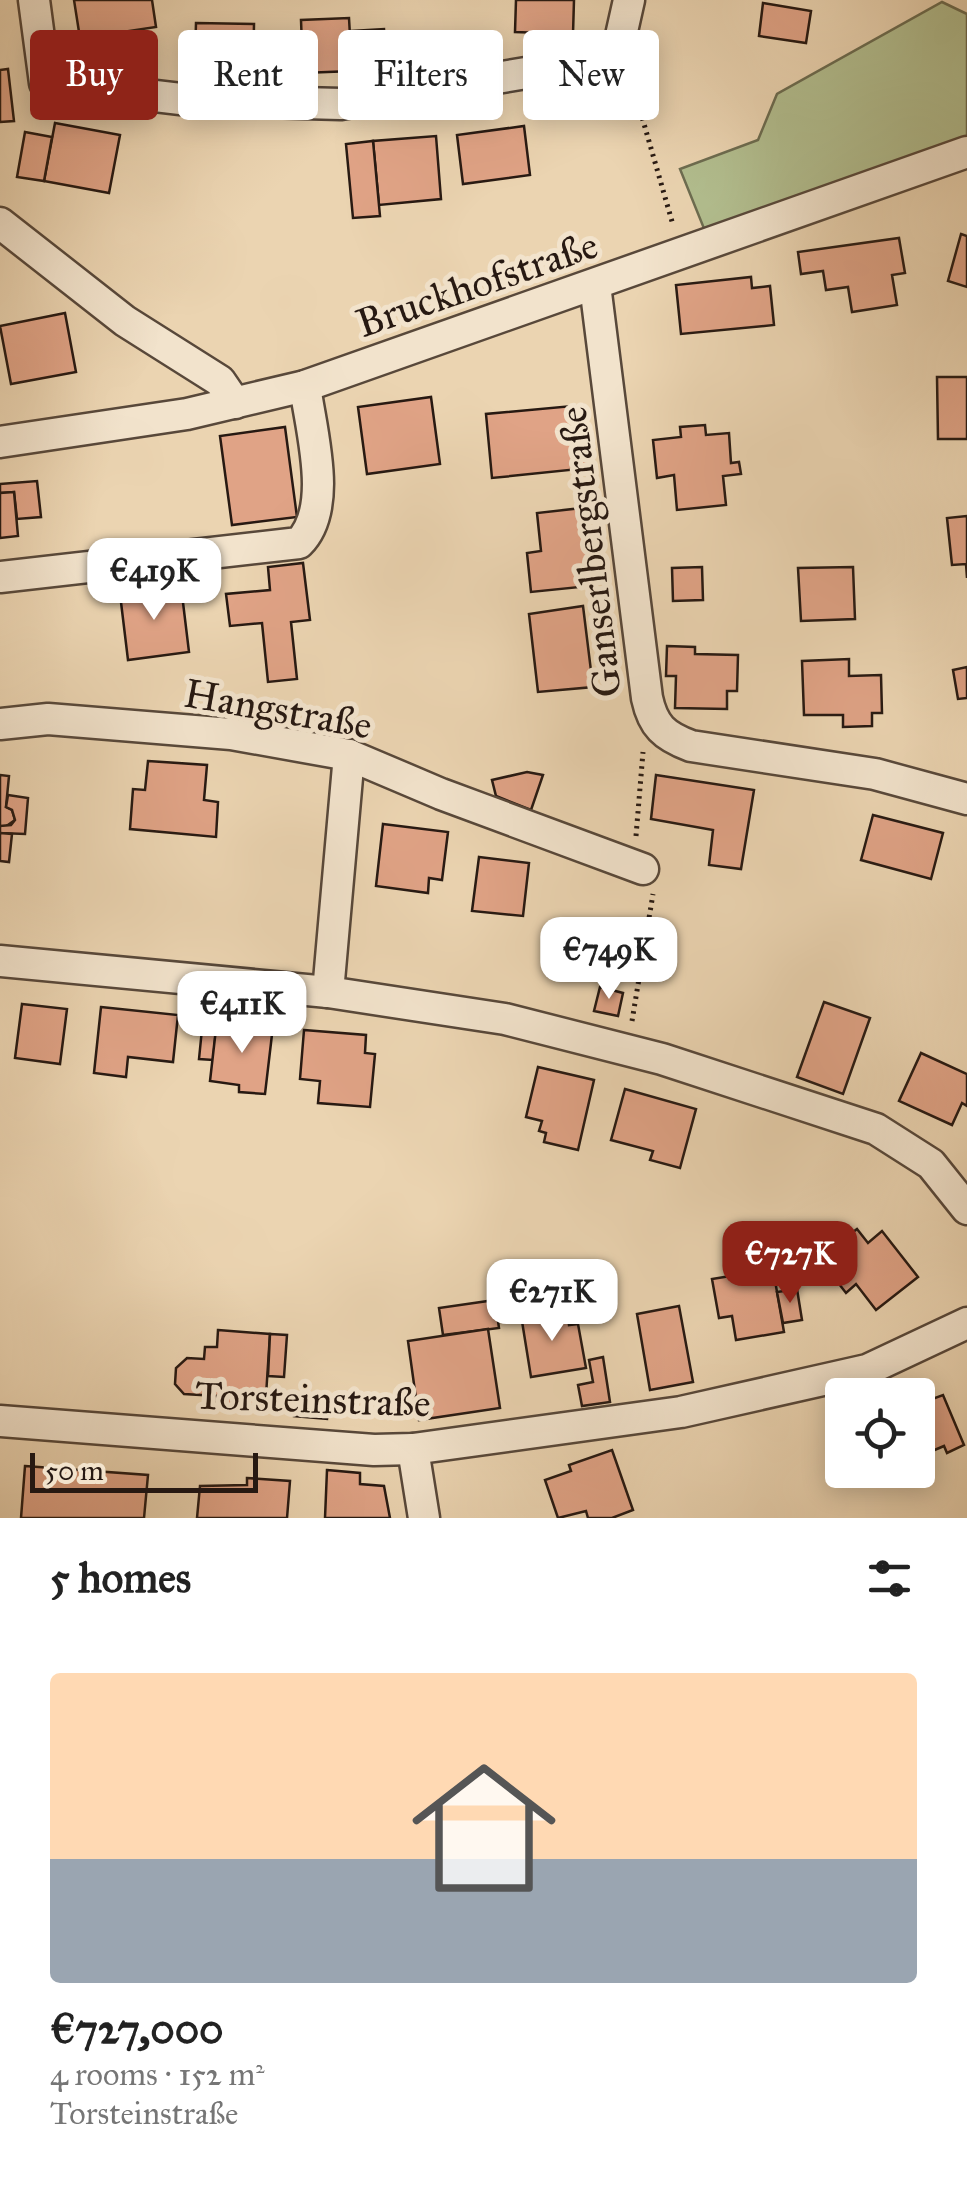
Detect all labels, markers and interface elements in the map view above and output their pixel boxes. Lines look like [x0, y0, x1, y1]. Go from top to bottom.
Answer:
chip: Buy [30, 30, 158, 120]
chip: Rent [178, 30, 318, 120]
chip: Filters [338, 30, 503, 120]
chip: New [523, 30, 659, 120]
street label: Bruckhofstraße [350, 220, 604, 348]
street label: Ganserlbergstraße [548, 404, 632, 700]
pin: €419K [84, 538, 224, 623]
text: €419K [109, 551, 199, 590]
street label: Hangstraße [180, 668, 376, 750]
pin: €749K [539, 917, 679, 1002]
text: €749K [562, 930, 656, 969]
pin: €411K [172, 971, 312, 1056]
text: €411K [199, 984, 285, 1023]
pin: €727K [720, 1221, 860, 1306]
text: €727K [744, 1234, 836, 1273]
pin: €271K [482, 1259, 622, 1344]
text: €271K [509, 1272, 595, 1311]
street label: Torsteinstraße [194, 1370, 432, 1428]
map controls [825, 1378, 935, 1488]
button: locate [825, 1378, 935, 1488]
scale bar [30, 1448, 258, 1492]
text: 50 m [45, 1453, 104, 1488]
icon: filters [862, 1551, 917, 1606]
text: 5 homes [50, 1552, 191, 1604]
icon: home [394, 1738, 574, 1918]
text: €727,000 [50, 2003, 224, 2055]
text: 4 rooms · 152 m² [50, 2055, 265, 2094]
text: Torsteinstraße [50, 2094, 238, 2133]

